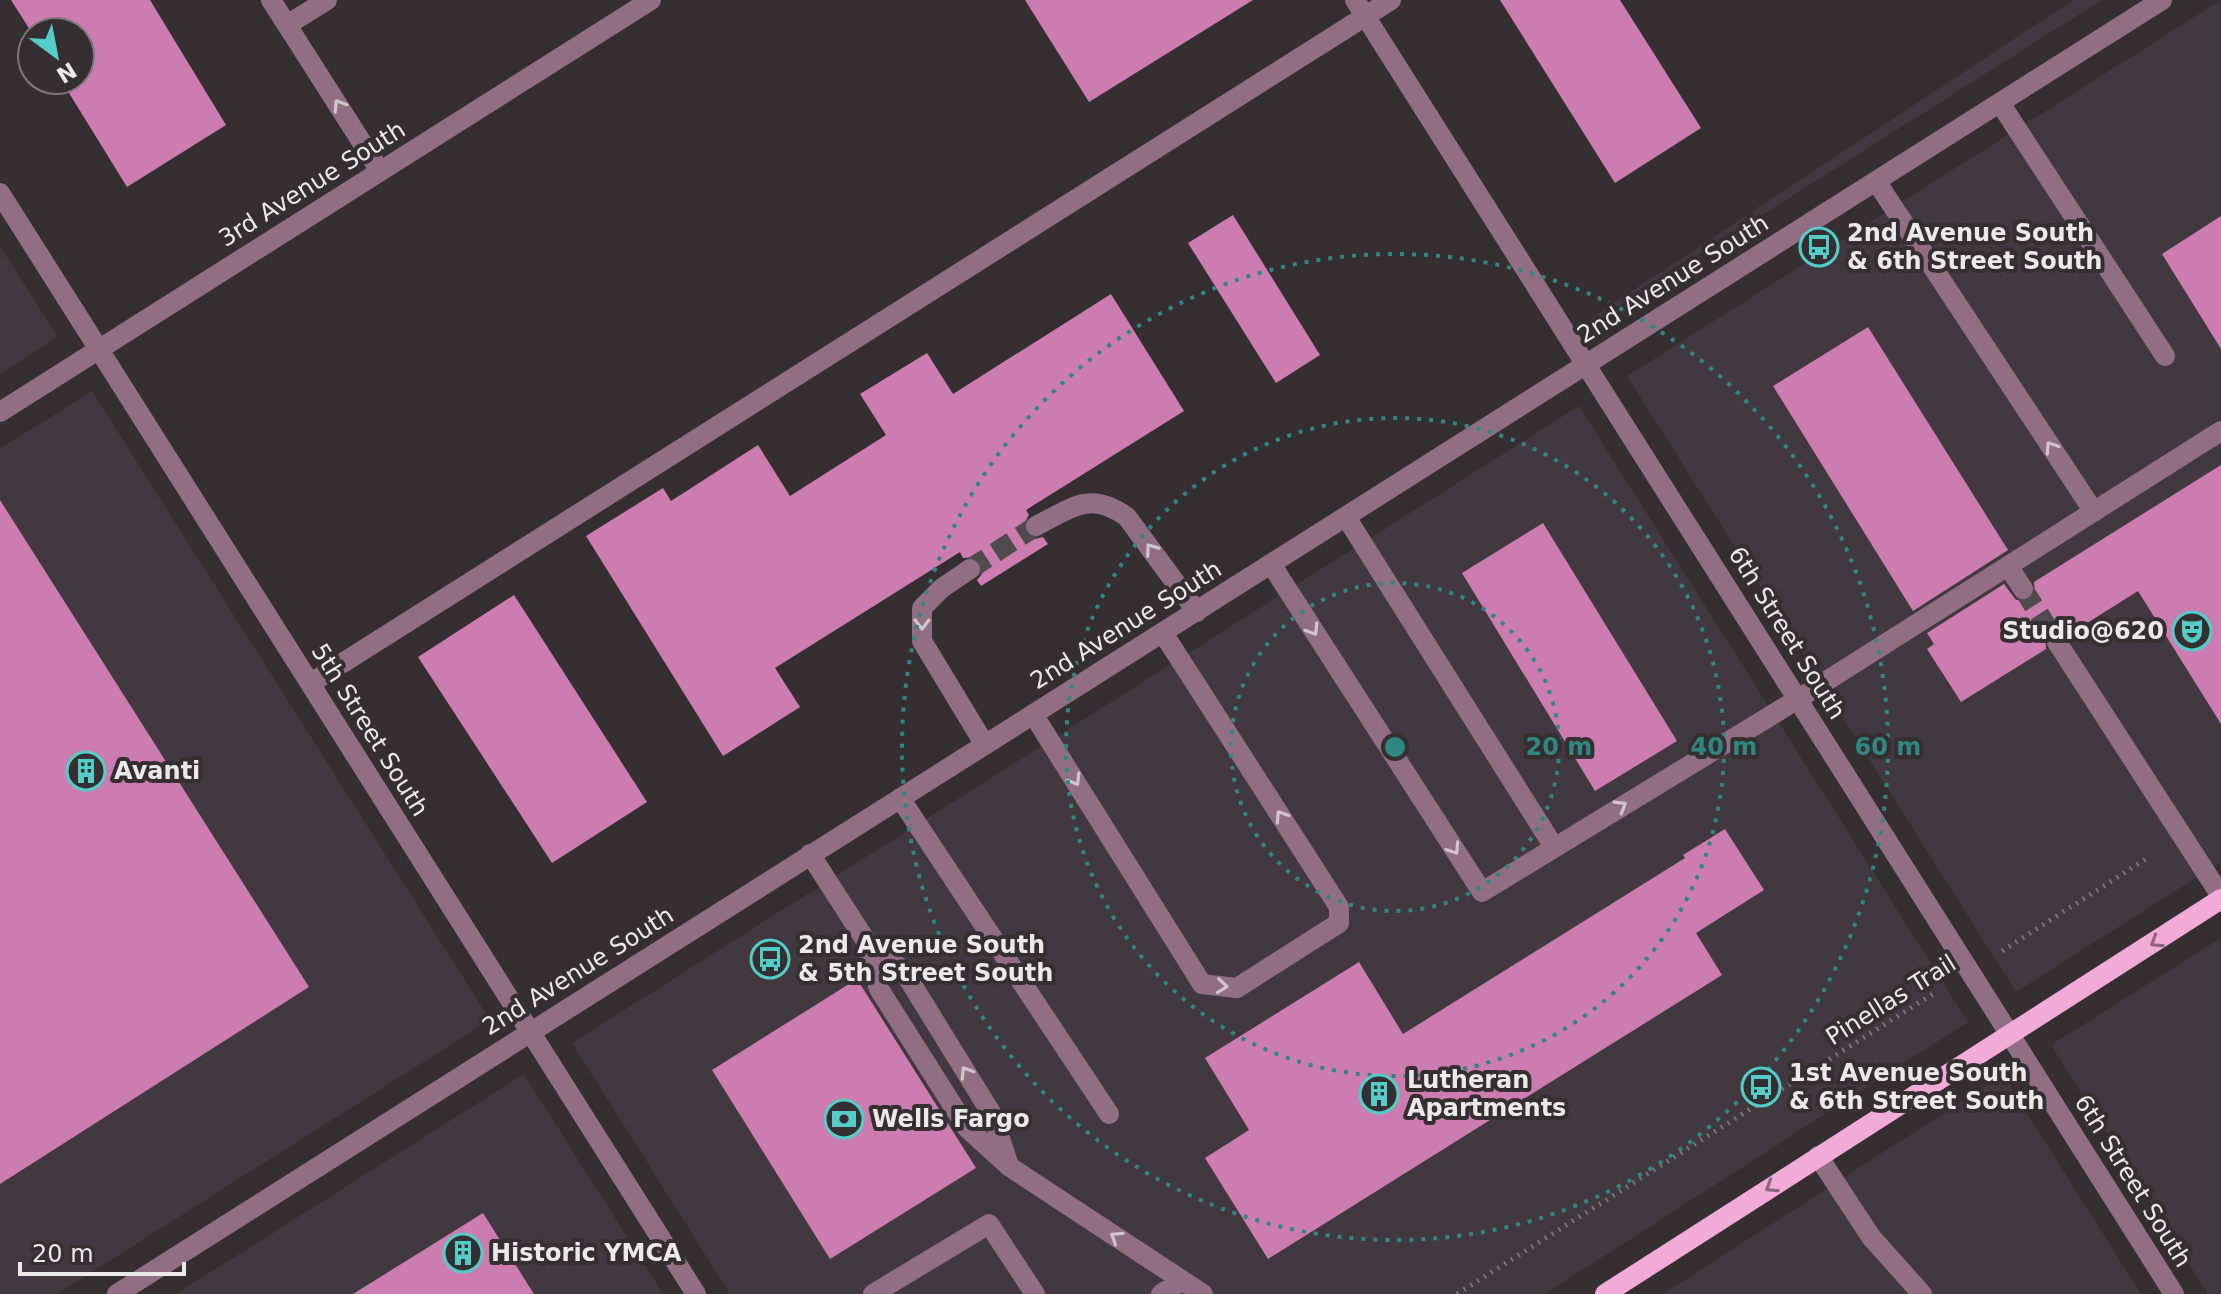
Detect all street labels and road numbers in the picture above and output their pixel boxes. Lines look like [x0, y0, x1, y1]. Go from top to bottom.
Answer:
street label: 3rd Avenue South [214, 115, 410, 253]
street label: 2nd Avenue South [1572, 209, 1774, 349]
street label: 6th Street South [1723, 542, 1851, 724]
street label: 2nd Avenue South [1025, 555, 1227, 695]
street label: 5th Street South [306, 639, 434, 821]
street label: 2nd Avenue South [477, 901, 679, 1041]
street label: Pinellas Trail [1821, 949, 1961, 1051]
street label: 6th Street South [2069, 1090, 2197, 1272]

